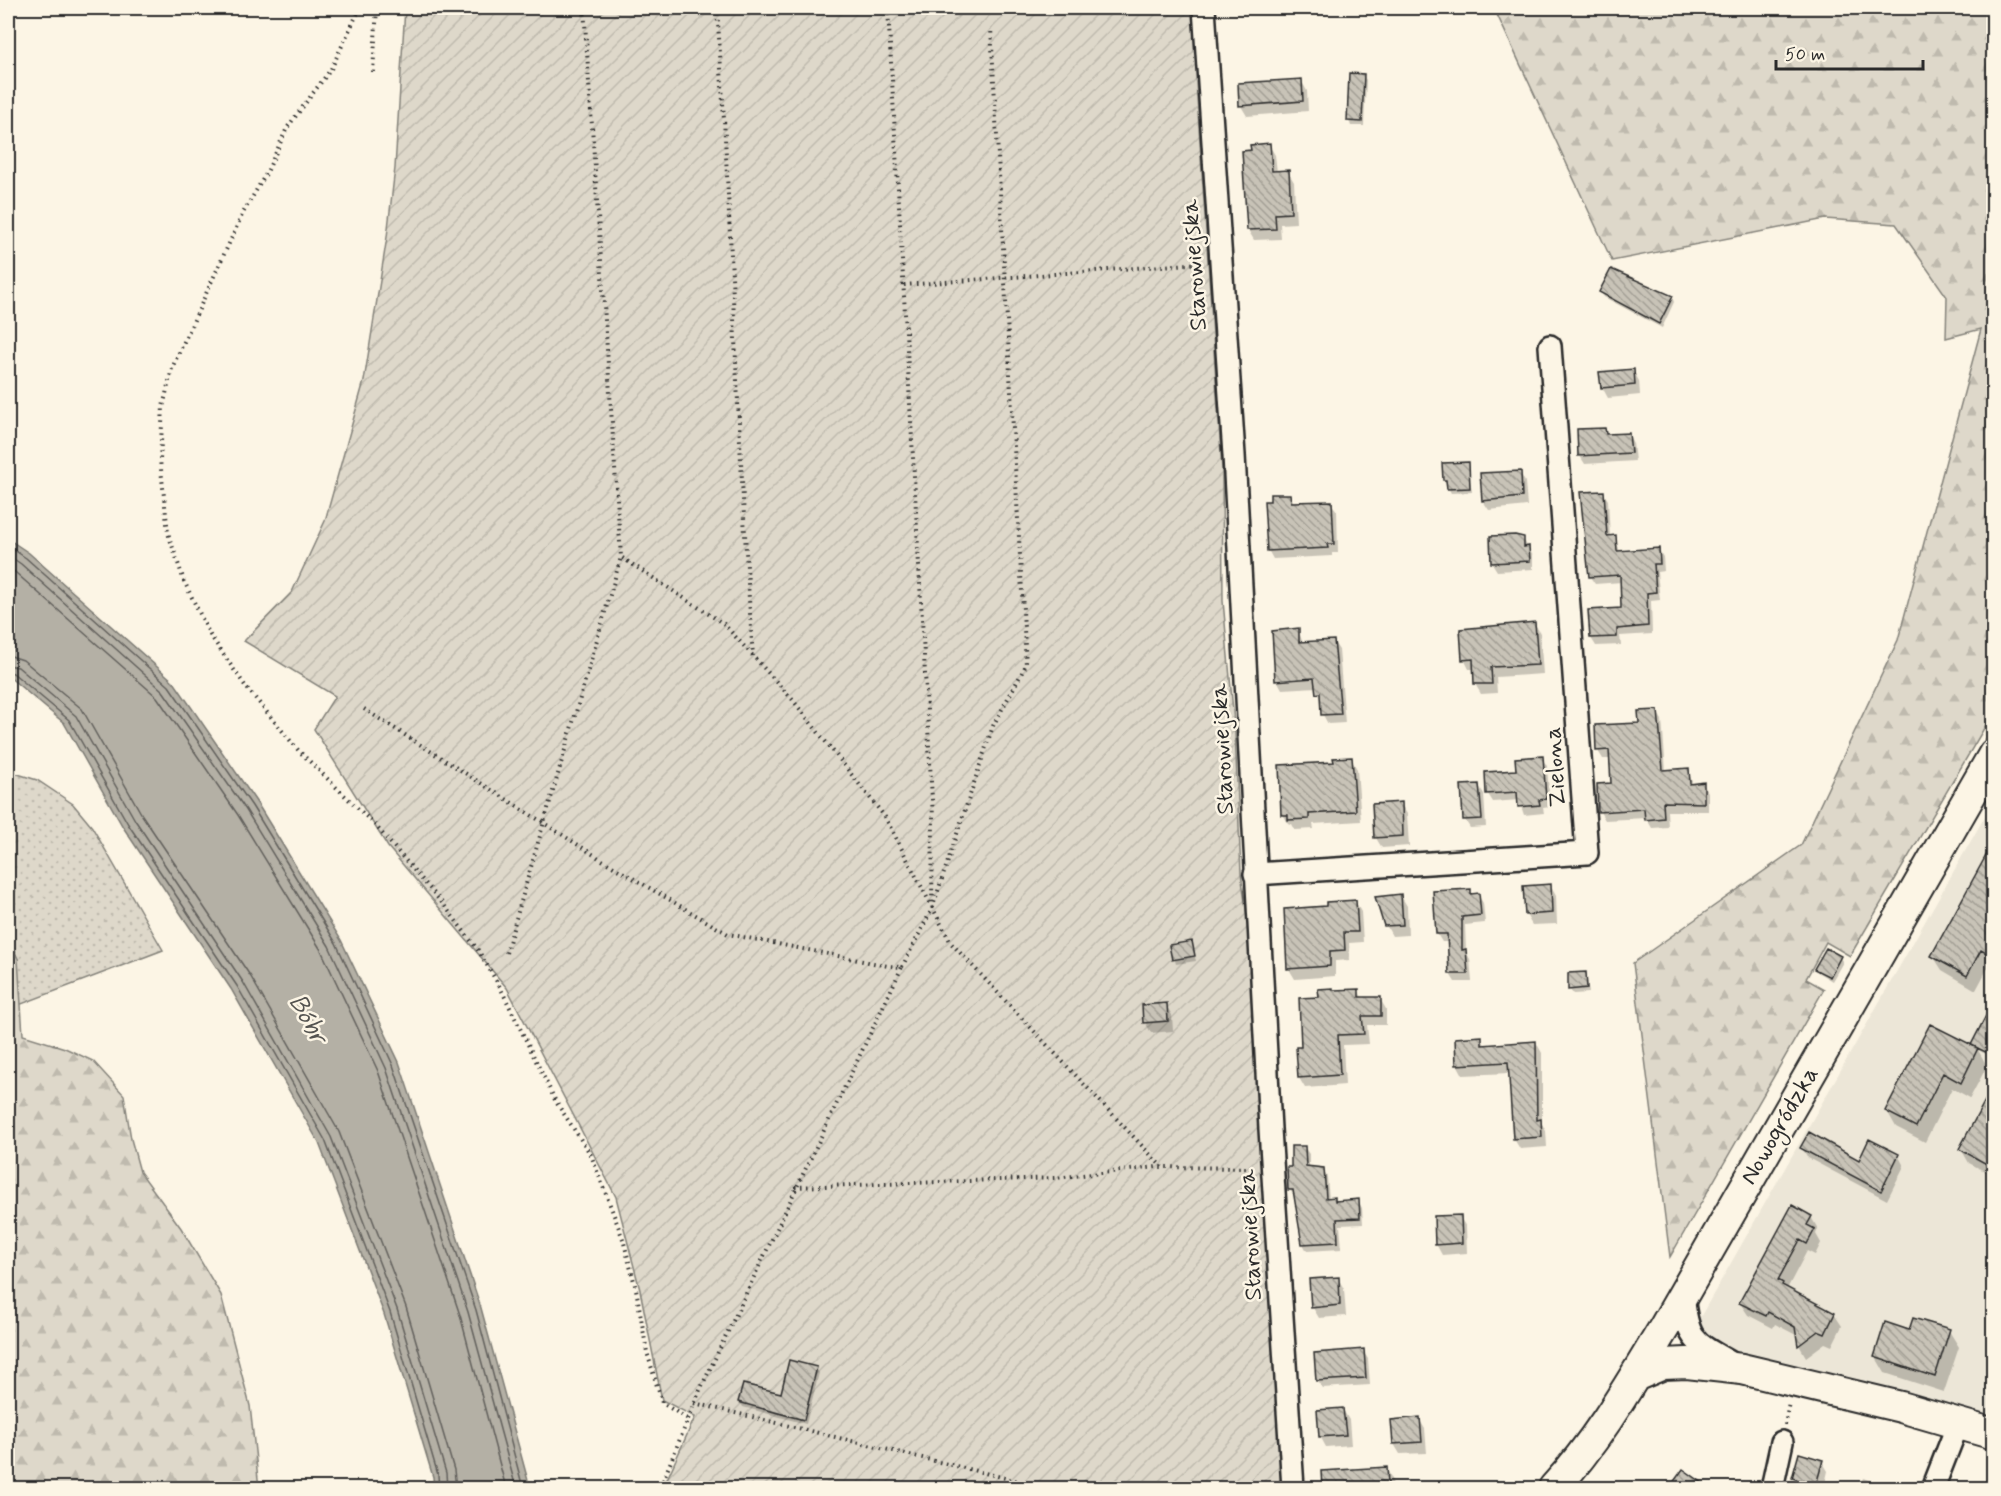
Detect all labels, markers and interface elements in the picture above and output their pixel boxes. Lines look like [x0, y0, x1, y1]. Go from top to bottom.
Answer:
scale bar [1776, 33, 1923, 71]
text: 50 m [1785, 43, 1825, 67]
street label: Starowiejska [1175, 198, 1215, 332]
street label: Starowiejska [1204, 682, 1242, 815]
street label: Zielona [1538, 726, 1574, 808]
water label: Bóbr [280, 988, 336, 1052]
street label: Nowogródzka [1734, 1061, 1828, 1192]
street label: Starowiejska [1232, 1168, 1270, 1301]

